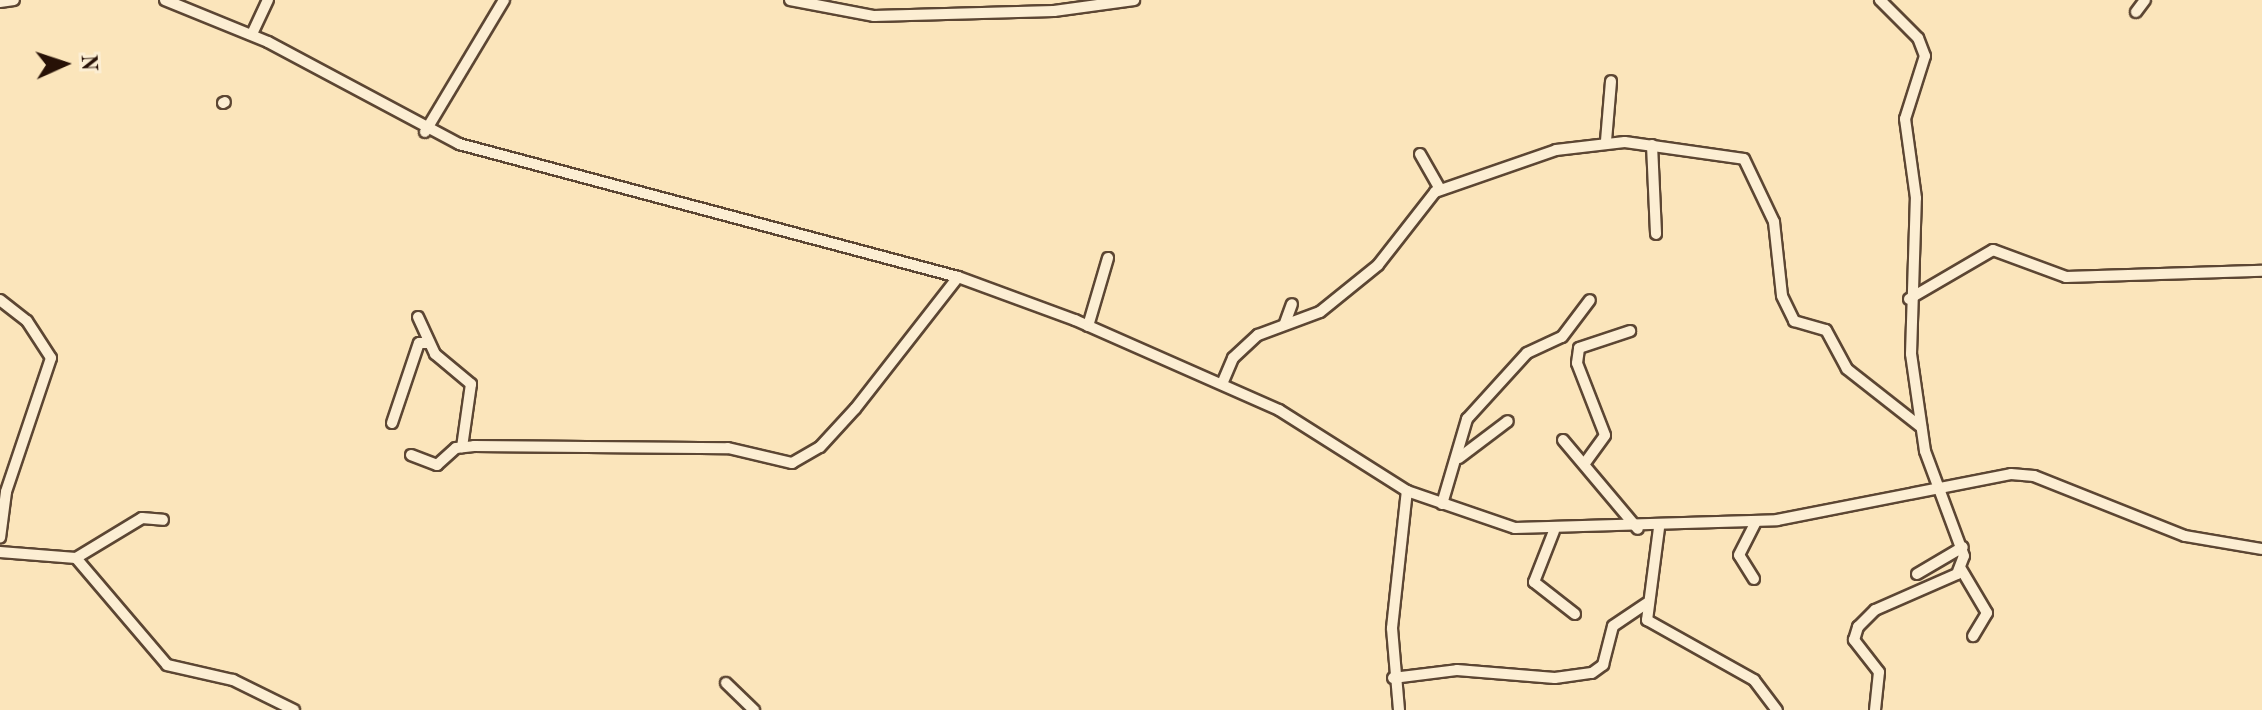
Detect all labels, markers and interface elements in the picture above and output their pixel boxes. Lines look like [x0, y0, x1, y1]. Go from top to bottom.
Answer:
north arrow [24, 24, 104, 104]
text: N [77, 54, 99, 72]

